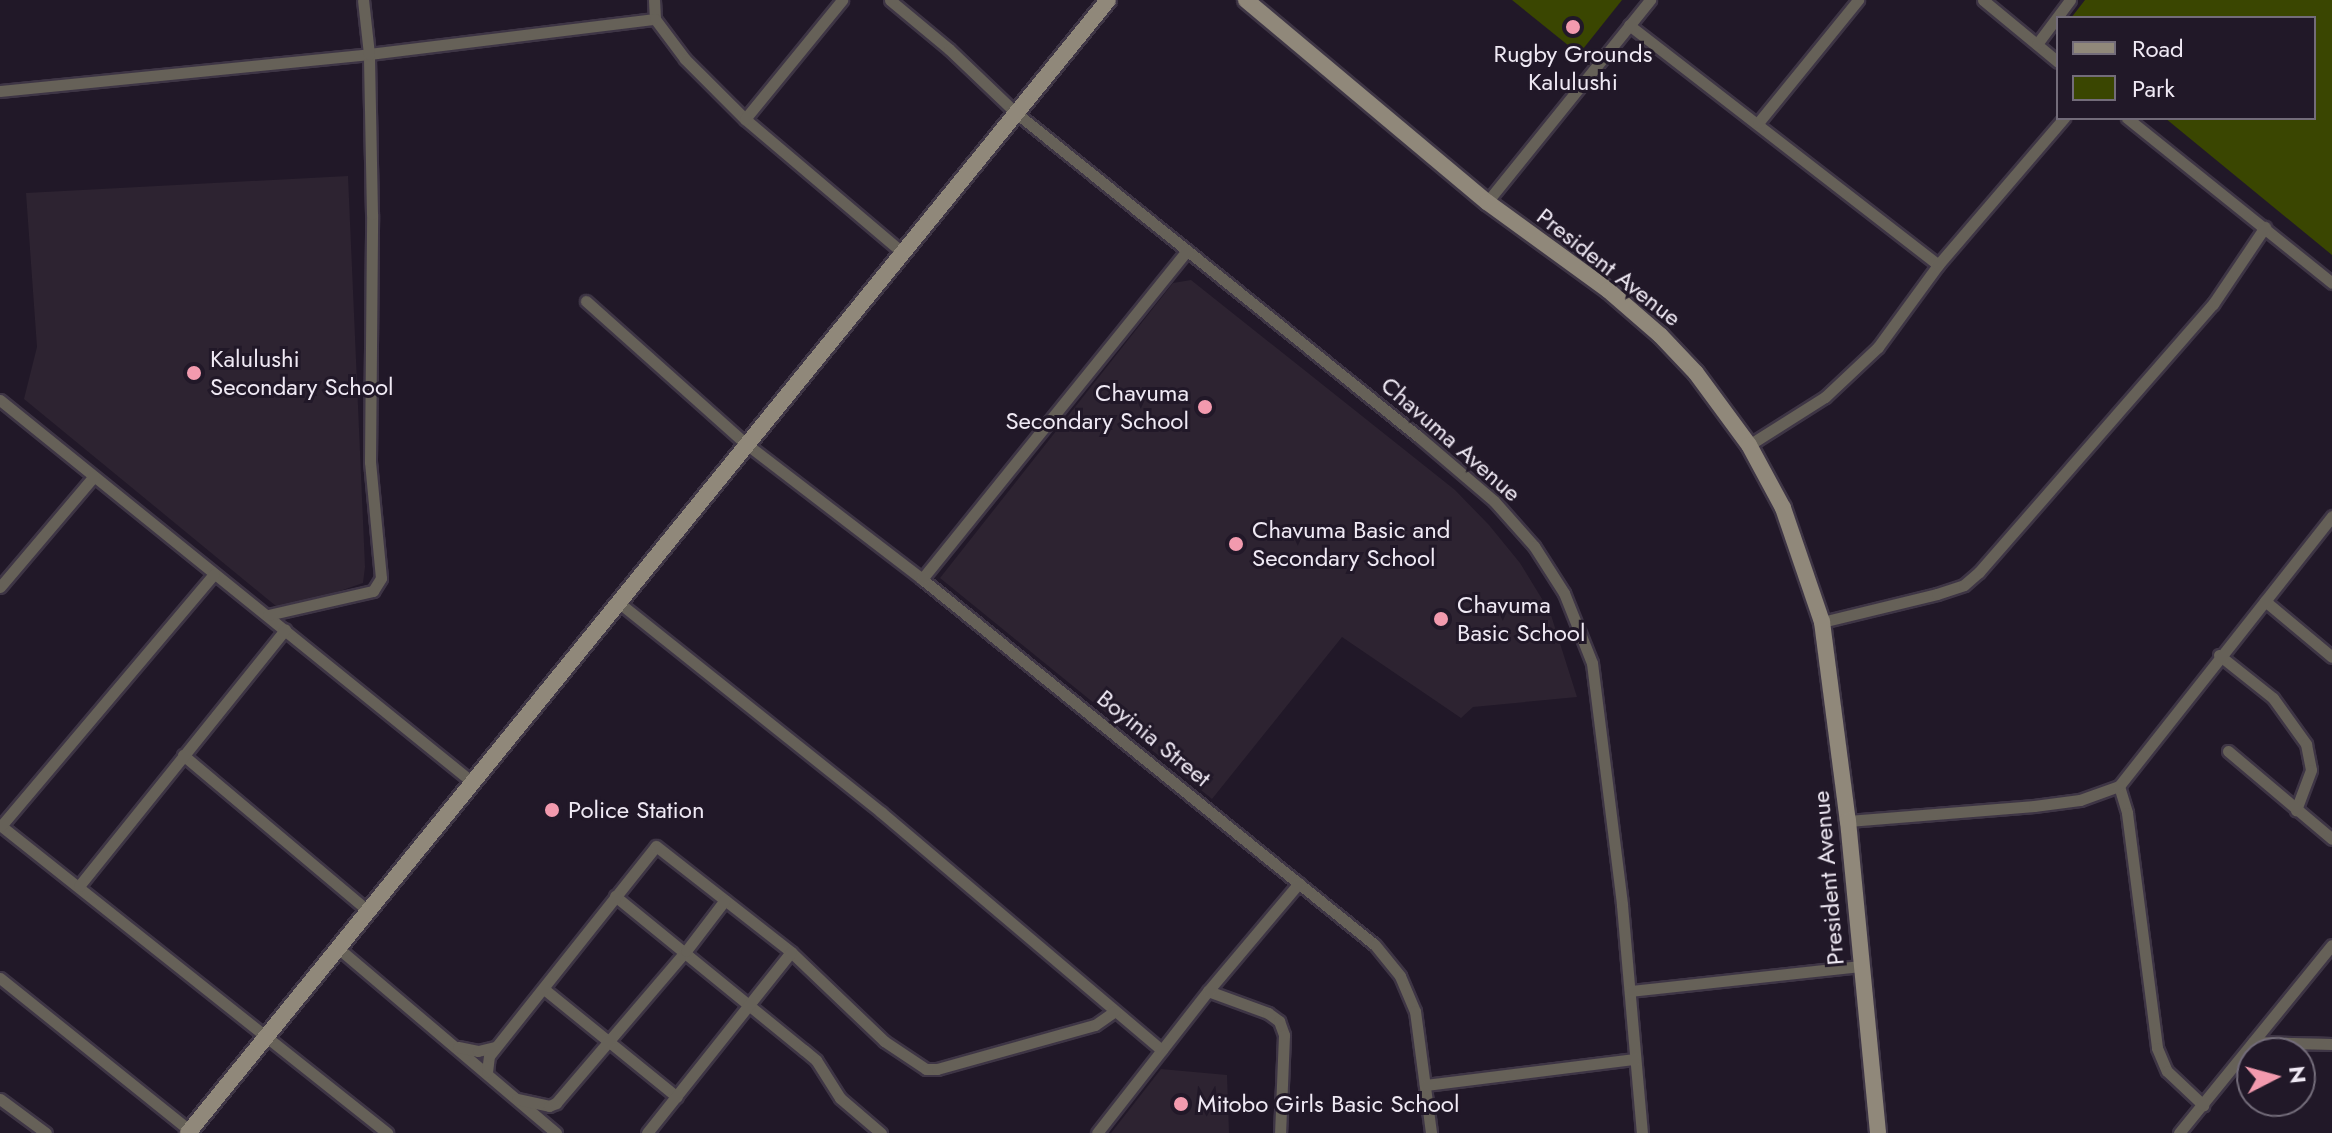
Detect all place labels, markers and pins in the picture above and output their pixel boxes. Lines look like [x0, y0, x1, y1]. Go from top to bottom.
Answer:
marker: Rugby Grounds Kalulushi [1564, 18, 1582, 36]
place label: Rugby Grounds Kalulushi [1494, 40, 1652, 96]
place label: Kalulushi Secondary School [210, 345, 394, 401]
marker: Kalulushi Secondary School [185, 364, 203, 382]
place label: Chavuma Secondary School [1005, 379, 1189, 435]
marker: Chavuma Secondary School [1196, 398, 1214, 416]
place label: Chavuma Basic and Secondary School [1252, 516, 1450, 572]
marker: Chavuma Basic and Secondary School [1227, 535, 1245, 553]
place label: Chavuma Basic School [1457, 591, 1585, 647]
marker: Chavuma Basic School [1432, 610, 1450, 628]
place label: Police Station [568, 796, 704, 824]
marker: Police Station [543, 801, 561, 819]
place label: Mitobo Girls Basic School [1197, 1090, 1459, 1118]
marker: Mitobo Girls Basic School [1172, 1095, 1190, 1113]

